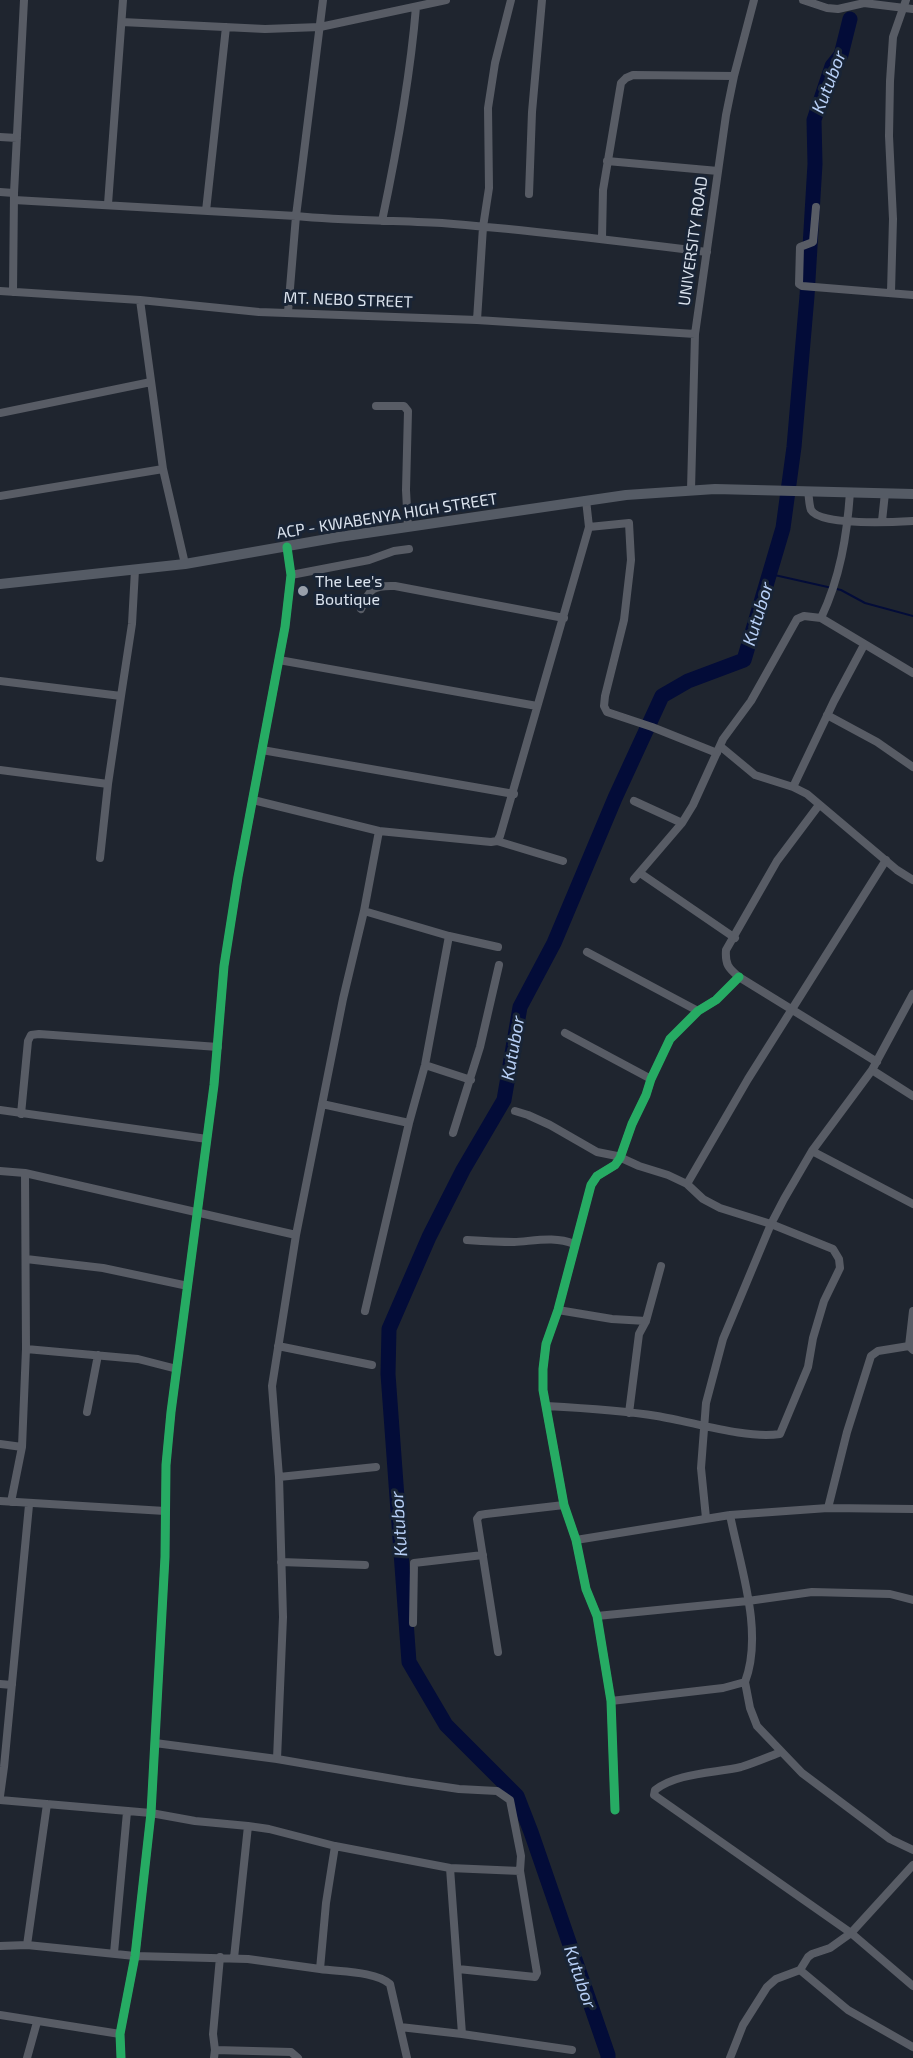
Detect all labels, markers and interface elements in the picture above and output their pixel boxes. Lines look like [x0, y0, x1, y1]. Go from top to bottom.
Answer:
water label: Kutubor [807, 48, 851, 116]
street label: UNIVERSITY ROAD [674, 175, 712, 307]
street label: MT. NEBO STREET [283, 288, 413, 312]
street label: ACP - KWABENYA HIGH STREET [275, 489, 499, 543]
place label: The Lee's Boutique [315, 572, 382, 610]
water label: Kutubor [738, 580, 778, 648]
marker: The Lee's Boutique [296, 584, 310, 598]
water label: Kutubor [497, 1014, 529, 1082]
water label: Kutubor [386, 1491, 412, 1557]
water label: Kutubor [559, 1943, 601, 2011]

